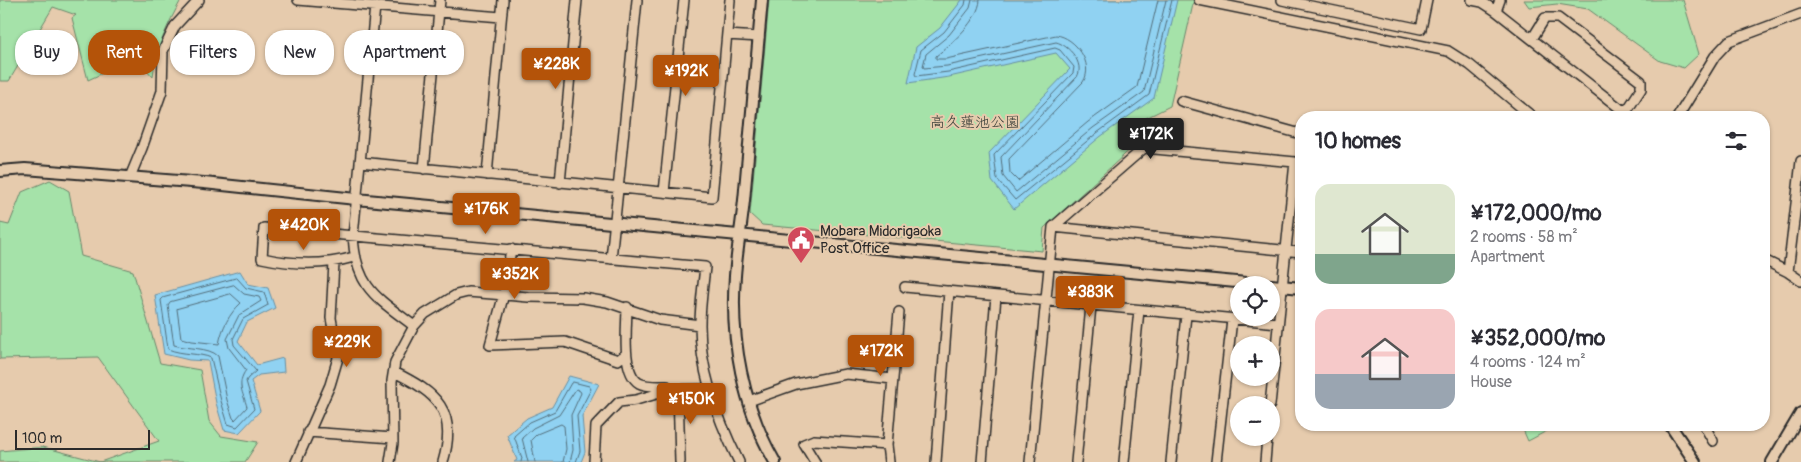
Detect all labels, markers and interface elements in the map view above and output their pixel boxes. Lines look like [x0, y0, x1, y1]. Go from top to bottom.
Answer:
chip: Buy [15, 30, 78, 75]
chip: Rent [88, 30, 160, 75]
chip: Filters [170, 30, 255, 75]
chip: New [265, 30, 334, 75]
chip: Apartment [344, 30, 464, 75]
pin: ¥228K [521, 48, 591, 90]
text: ¥228K [533, 54, 579, 74]
pin: ¥192K [651, 54, 721, 97]
text: ¥192K [664, 61, 708, 81]
park label: 高久蓮池公園 [930, 113, 1020, 132]
pin: ¥172K [1116, 118, 1186, 160]
text: ¥172K [1129, 124, 1173, 144]
icon: filters [1722, 127, 1750, 155]
text: 10 homes [1315, 128, 1401, 155]
pin: ¥176K [451, 192, 521, 235]
text: ¥176K [464, 199, 508, 219]
text: ¥172,000/mo [1470, 200, 1601, 227]
icon: home [1355, 204, 1415, 264]
pin: ¥420K [269, 208, 339, 251]
text: ¥420K [279, 215, 329, 235]
place label: Mobara Midorigaoka Post Office [820, 222, 941, 258]
public building icon: Mobara Midorigaoka Post Office [786, 225, 816, 264]
text: 2 rooms · 58 m² [1470, 227, 1578, 247]
text: Apartment [1470, 247, 1545, 267]
pin: ¥352K [480, 258, 550, 300]
text: ¥352K [491, 264, 539, 284]
pin: ¥383K [1055, 276, 1125, 318]
map controls [1230, 276, 1280, 446]
button: locate [1230, 276, 1280, 326]
text: ¥383K [1067, 282, 1113, 302]
text: ¥352,000/mo [1470, 325, 1605, 352]
pin: ¥229K [312, 326, 382, 368]
icon: home [1355, 329, 1415, 389]
text: ¥229K [324, 332, 370, 352]
pin: ¥172K [846, 334, 916, 377]
button: + [1230, 336, 1280, 386]
text: ¥172K [859, 341, 903, 361]
text: 4 rooms · 124 m² [1470, 352, 1586, 372]
text: House [1470, 372, 1512, 392]
pin: ¥150K [656, 382, 726, 425]
text: ¥150K [668, 389, 714, 409]
button: − [1230, 396, 1280, 446]
scale bar [15, 427, 150, 450]
text: 100 m [22, 430, 62, 447]

